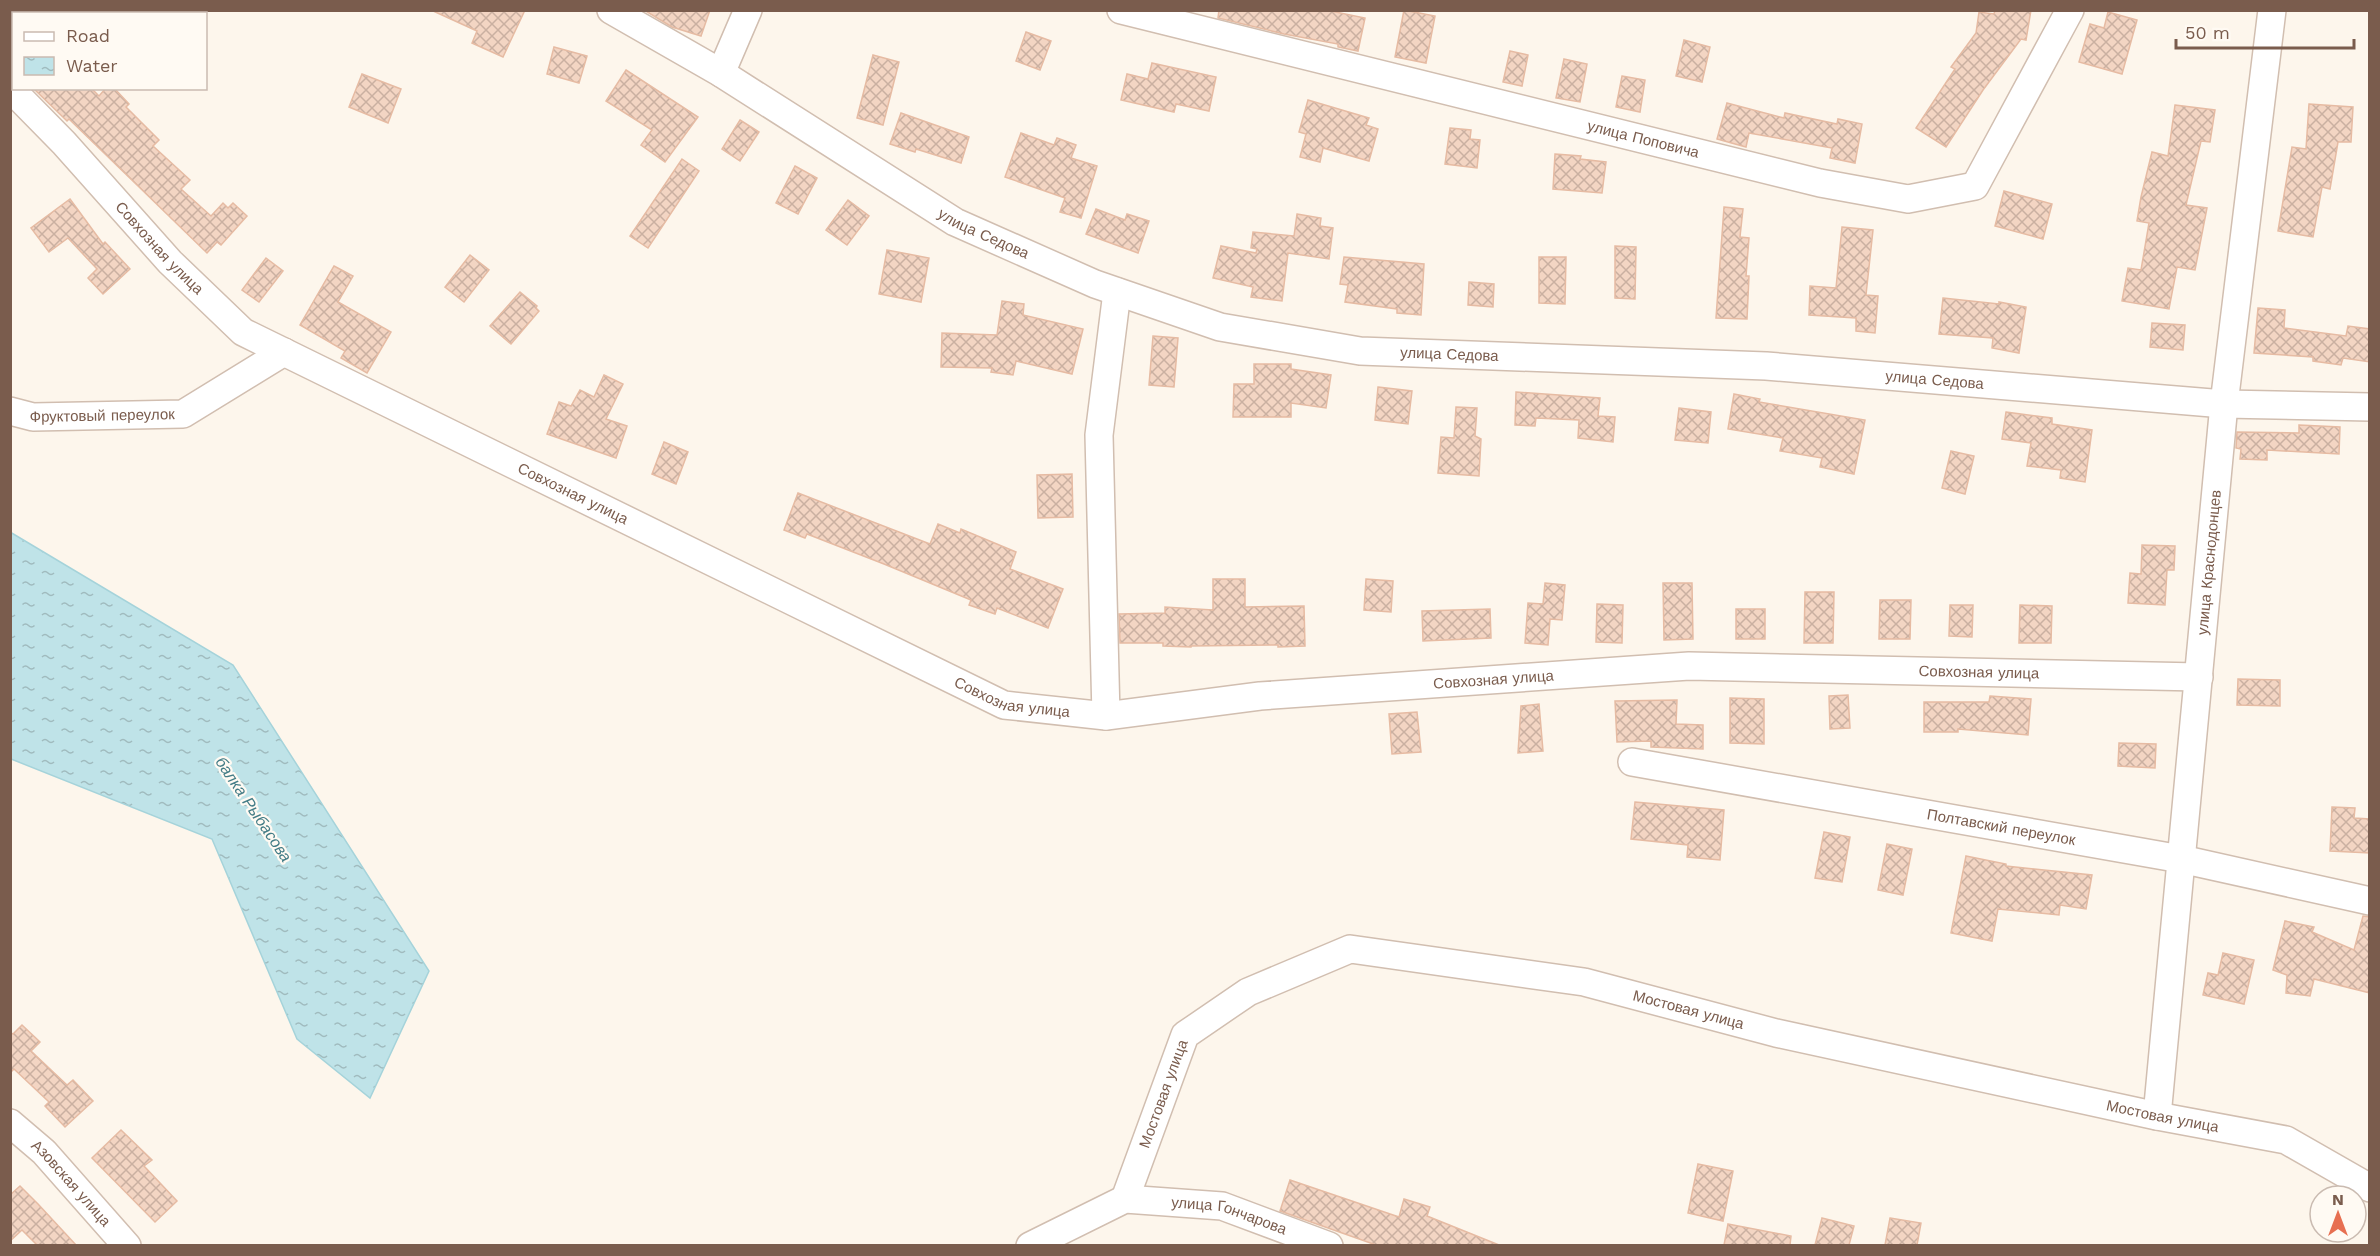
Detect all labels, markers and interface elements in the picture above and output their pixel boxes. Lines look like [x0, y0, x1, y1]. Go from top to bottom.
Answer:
legend [12, 12, 207, 90]
scale bar [2176, 12, 2354, 50]
text: 50 m [2185, 22, 2230, 43]
text: Road [66, 25, 110, 46]
text: Water [66, 55, 118, 76]
street label: улица Поповича [1585, 117, 1702, 162]
street label: Совхозная улица [112, 198, 208, 299]
street label: улица Седова [935, 205, 1032, 263]
street label: улица Седова [1400, 343, 1500, 365]
street label: улица Седова [1885, 367, 1985, 393]
street label: Фруктовый переулок [29, 405, 175, 426]
street label: Совхозная улица [515, 459, 632, 529]
street label: улица Краснодонцев [2193, 489, 2225, 636]
street label: Совхозная улица [1918, 662, 2040, 683]
street label: Совхозная улица [1433, 666, 1555, 693]
street label: Совхозная улица [951, 673, 1072, 721]
water label: балка Рыбасова [211, 753, 296, 866]
street label: Полтавский переулок [1926, 805, 2077, 849]
street label: Мостовая улица [1631, 986, 1747, 1033]
street label: Мостовая улица [1135, 1036, 1192, 1151]
street label: Мостовая улица [2105, 1096, 2221, 1136]
street label: Азовская улица [28, 1136, 115, 1231]
north arrow [2308, 1184, 2368, 1244]
text: N [2332, 1190, 2344, 1209]
street label: улица Гончарова [1171, 1193, 1290, 1239]

